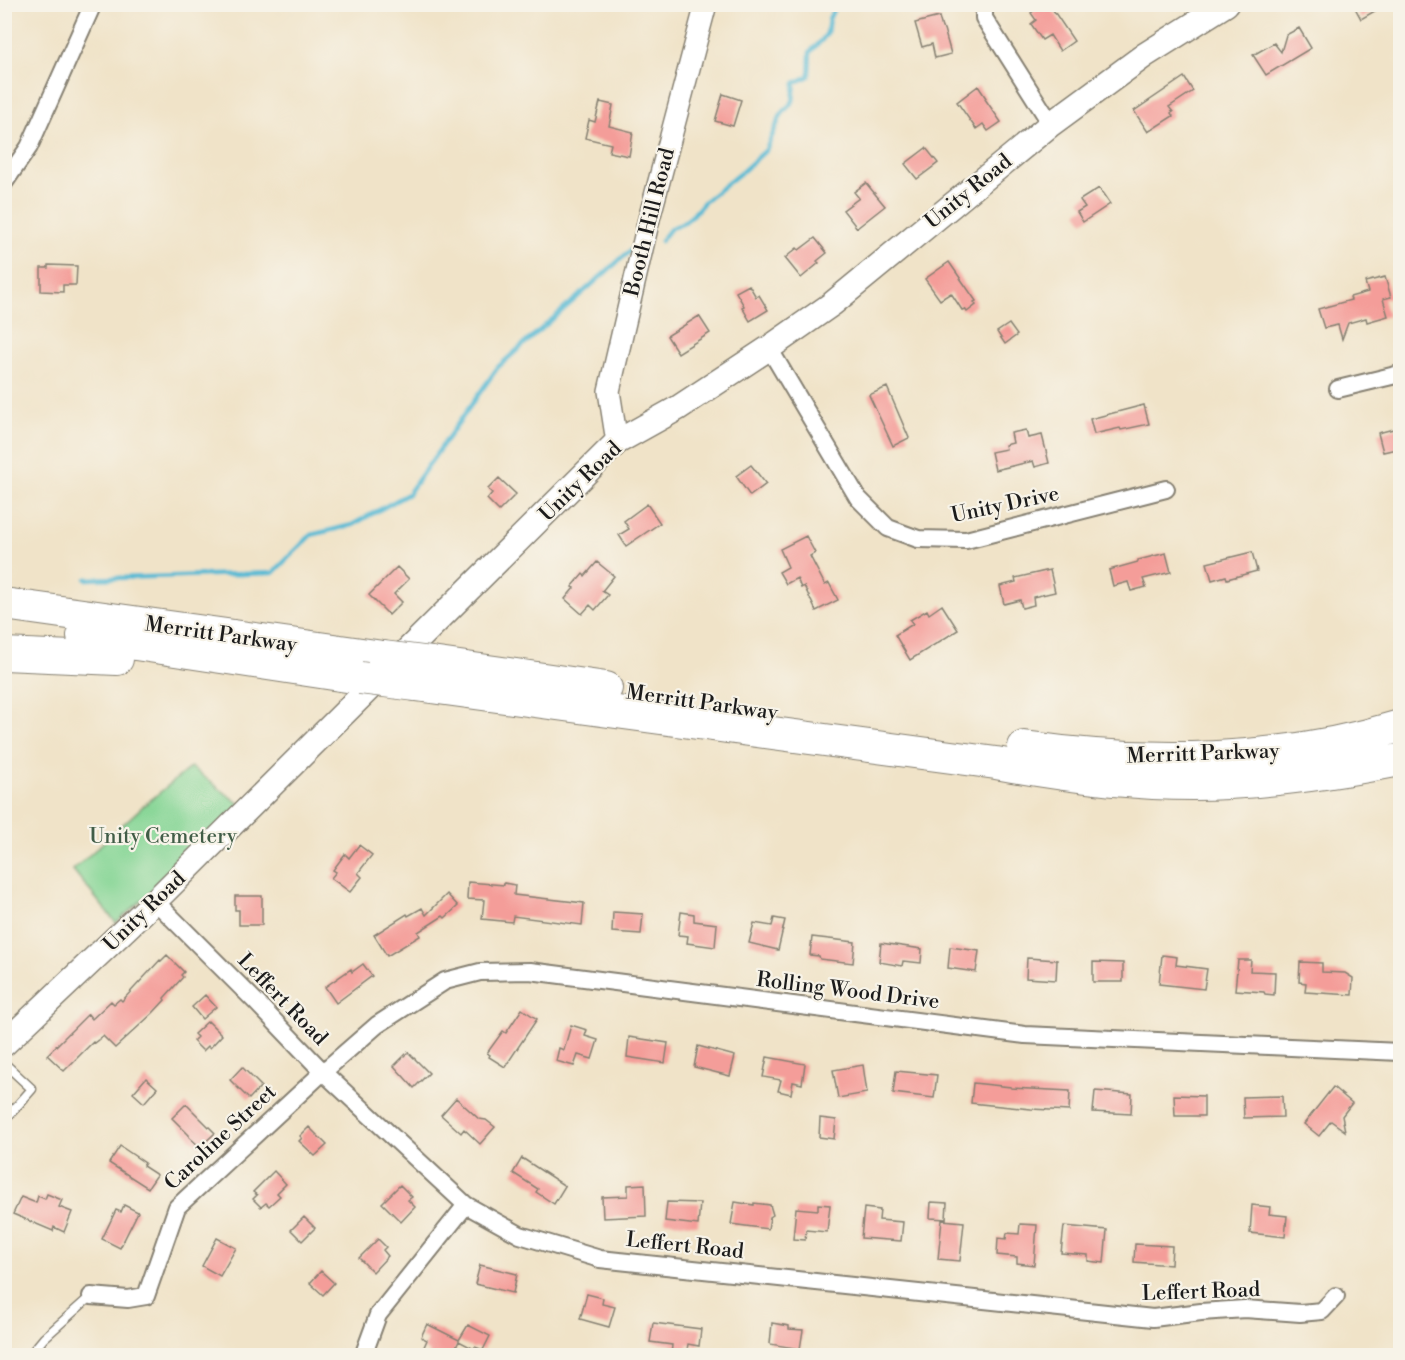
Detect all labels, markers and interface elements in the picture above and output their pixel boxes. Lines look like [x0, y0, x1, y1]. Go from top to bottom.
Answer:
street label: Booth Hill Road [619, 145, 681, 300]
street label: Unity Road [920, 149, 1018, 235]
street label: Unity Road [534, 436, 627, 527]
street label: Unity Drive [949, 481, 1062, 529]
street label: Merritt Parkway [143, 611, 299, 659]
street label: Merritt Parkway [624, 679, 780, 727]
street label: Merritt Parkway [1126, 738, 1281, 770]
park label: Unity Cemetery [89, 824, 238, 850]
street label: Unity Road [98, 866, 191, 957]
street label: Leffert Road [232, 948, 333, 1051]
street label: Rolling Wood Drive [755, 967, 941, 1015]
street label: Caroline Street [159, 1079, 282, 1196]
street label: Leffert Road [625, 1227, 745, 1265]
street label: Leffert Road [1141, 1277, 1261, 1307]

